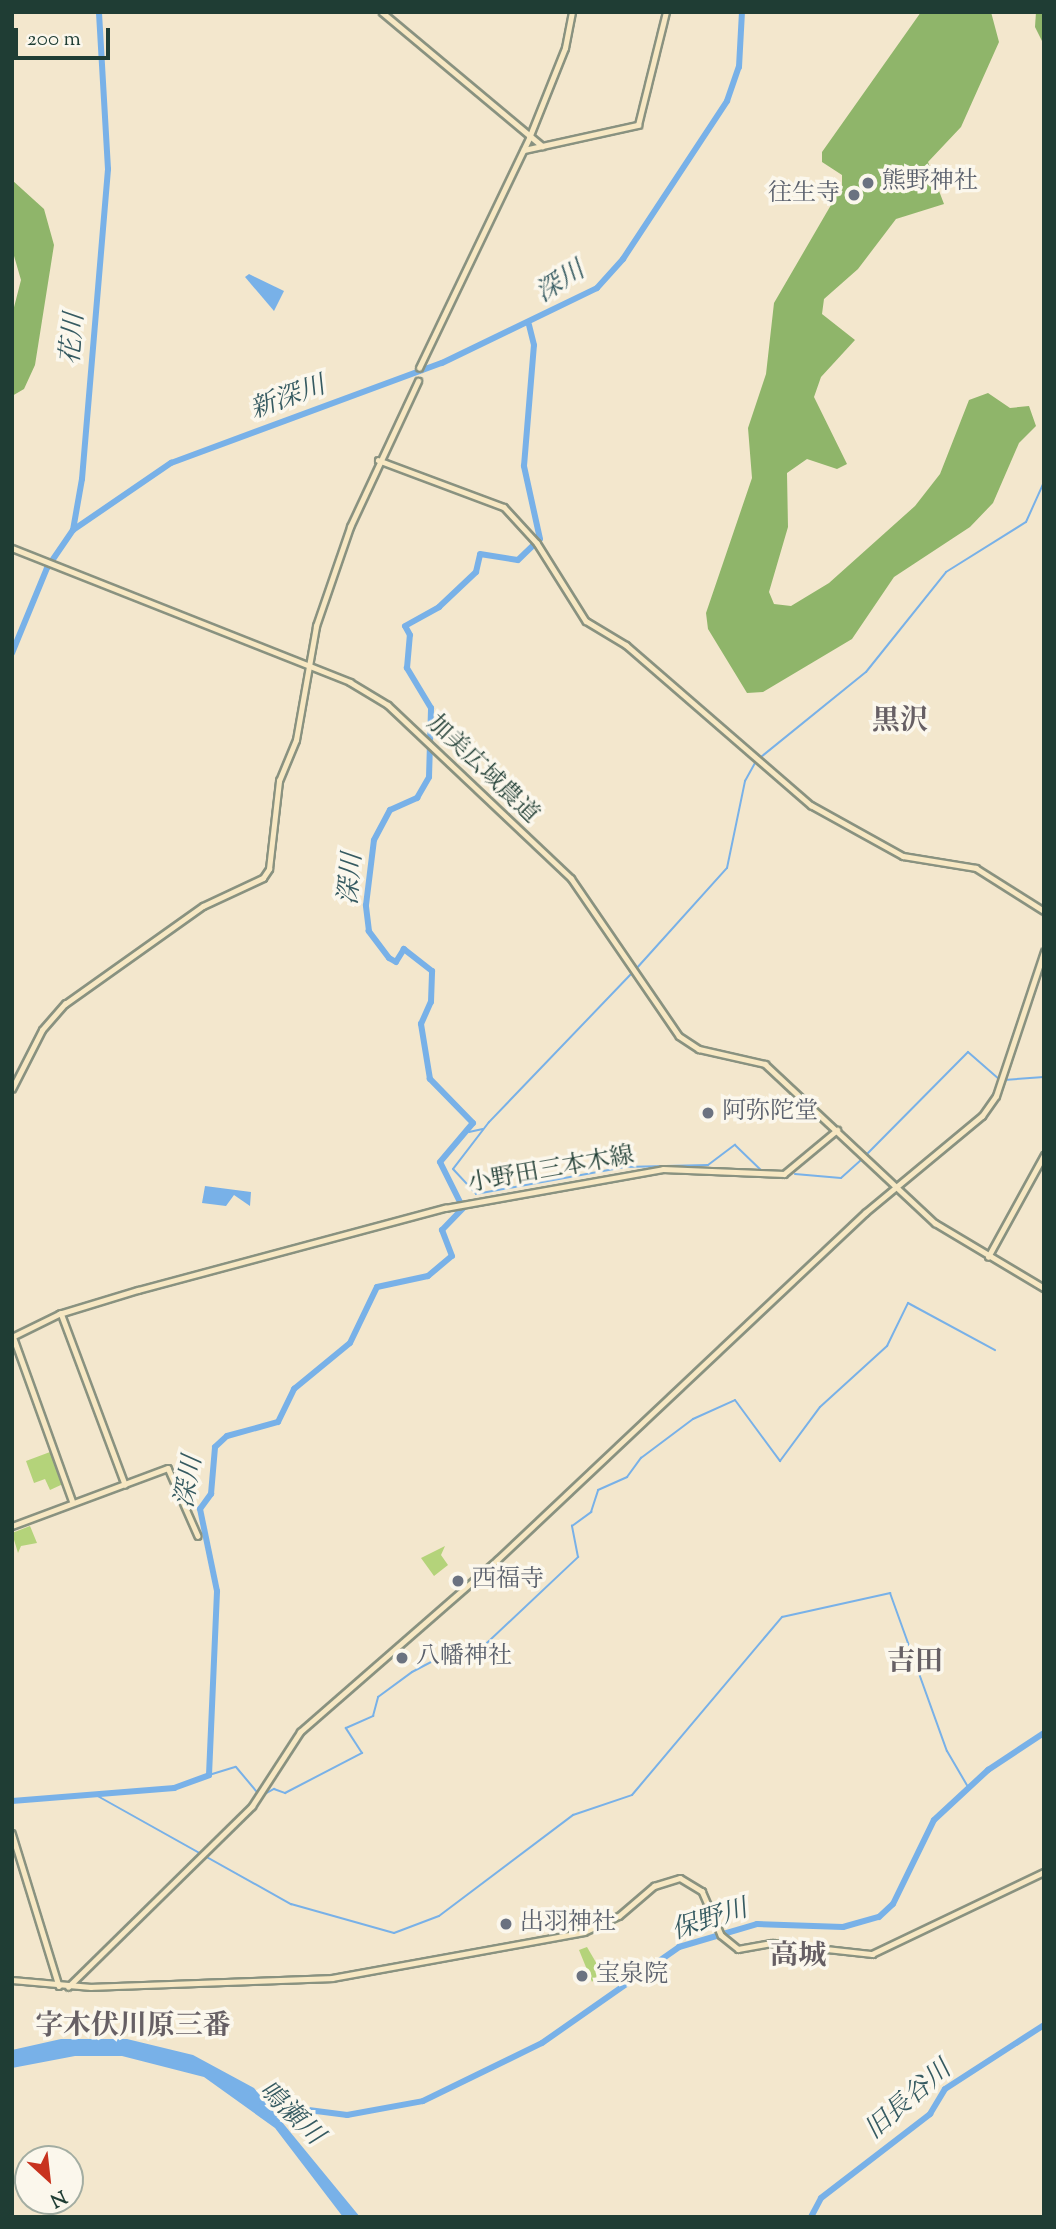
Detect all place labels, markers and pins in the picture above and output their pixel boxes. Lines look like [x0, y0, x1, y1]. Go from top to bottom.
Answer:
place label: 熊野神社 [882, 169, 978, 197]
marker: 熊野神社 [860, 175, 876, 191]
place label: 往生寺 [768, 181, 840, 209]
marker: 往生寺 [846, 187, 862, 203]
place label: 阿弥陀堂 [722, 1099, 818, 1127]
marker: 阿弥陀堂 [700, 1105, 716, 1121]
place label: 西福寺 [472, 1567, 544, 1595]
marker: 西福寺 [450, 1573, 466, 1589]
place label: 八幡神社 [416, 1644, 512, 1672]
marker: 八幡神社 [394, 1650, 410, 1666]
place label: 出羽神社 [520, 1910, 616, 1938]
marker: 出羽神社 [498, 1916, 514, 1932]
place label: 宝泉院 [596, 1962, 668, 1990]
marker: 宝泉院 [574, 1968, 590, 1984]

